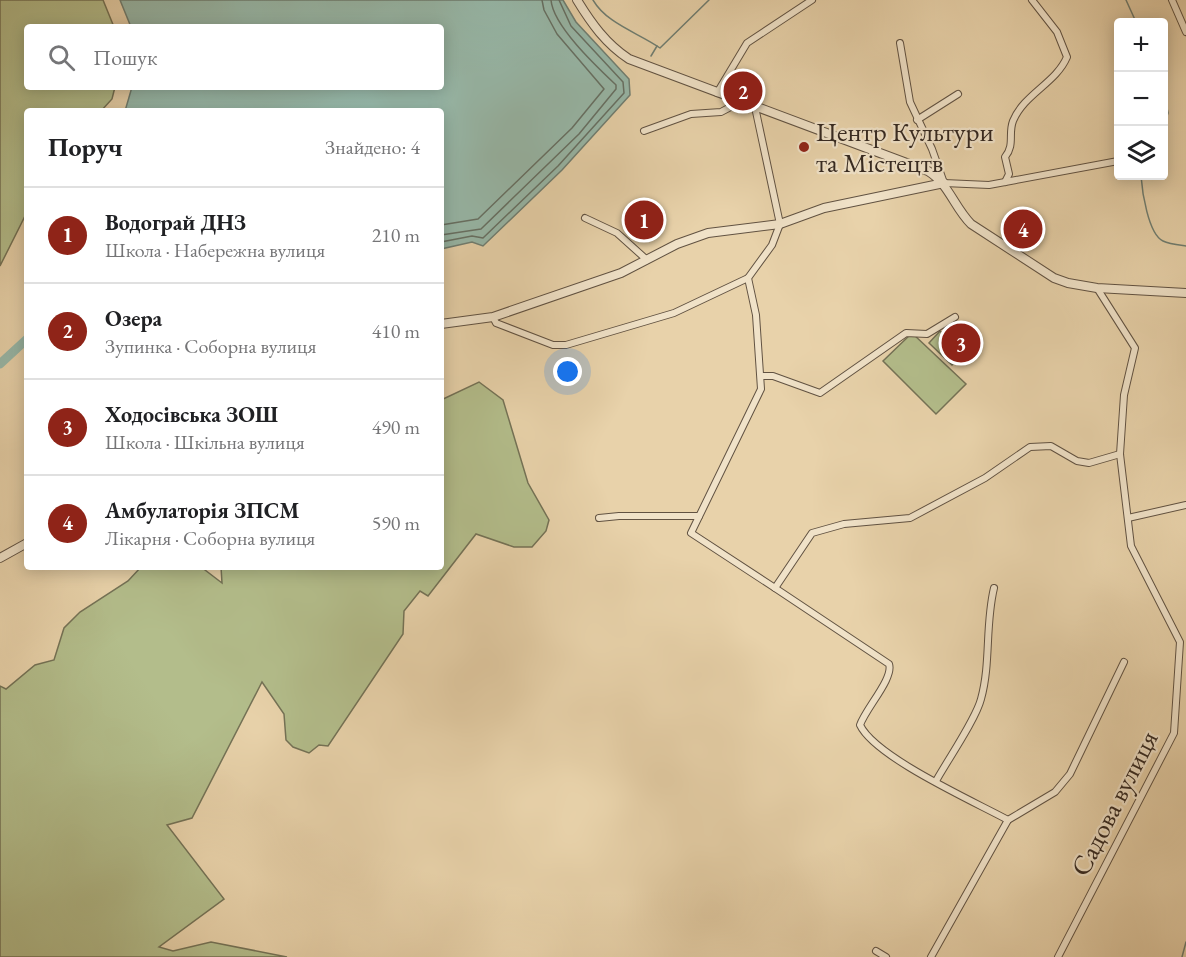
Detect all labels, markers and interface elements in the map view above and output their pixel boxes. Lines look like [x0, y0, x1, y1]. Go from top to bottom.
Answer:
map controls [1114, 18, 1168, 180]
button: + [1114, 18, 1168, 72]
search box [24, 24, 444, 90]
icon: search [45, 41, 78, 74]
text: Пошук [93, 43, 157, 72]
pin: 2 [724, 68, 762, 113]
button: − [1114, 72, 1168, 126]
place label: Центр Культури та Містецтв [816, 114, 994, 180]
button: layers [1114, 126, 1168, 180]
text: Поруч [48, 130, 123, 164]
text: Знайдено: 4 [325, 134, 420, 160]
marker: Центр Культури та Містецтв [797, 140, 811, 154]
pin: 1 [624, 198, 664, 242]
pin: 4 [1004, 206, 1042, 252]
text: Водограй ДНЗ [105, 208, 246, 237]
text: 1 [62, 222, 73, 248]
text: 210 m [372, 222, 420, 248]
text: Школа · Набережна вулиця [105, 237, 325, 263]
text: Озера [105, 304, 162, 333]
text: 2 [62, 318, 73, 344]
text: 410 m [372, 318, 420, 344]
pin: 3 [942, 320, 980, 366]
text: Зупинка · Соборна вулиця [105, 333, 316, 359]
your location [553, 357, 582, 386]
text: Ходосівська ЗОШ [105, 400, 278, 429]
text: 3 [62, 414, 73, 440]
text: 490 m [372, 414, 420, 440]
text: Школа · Шкільна вулиця [105, 429, 305, 455]
text: Амбулаторія ЗПСМ [105, 496, 300, 525]
text: 4 [62, 510, 73, 536]
text: 590 m [372, 510, 420, 536]
text: Лікарня · Соборна вулиця [105, 525, 315, 551]
street label: Садова вулиця [1062, 724, 1166, 882]

